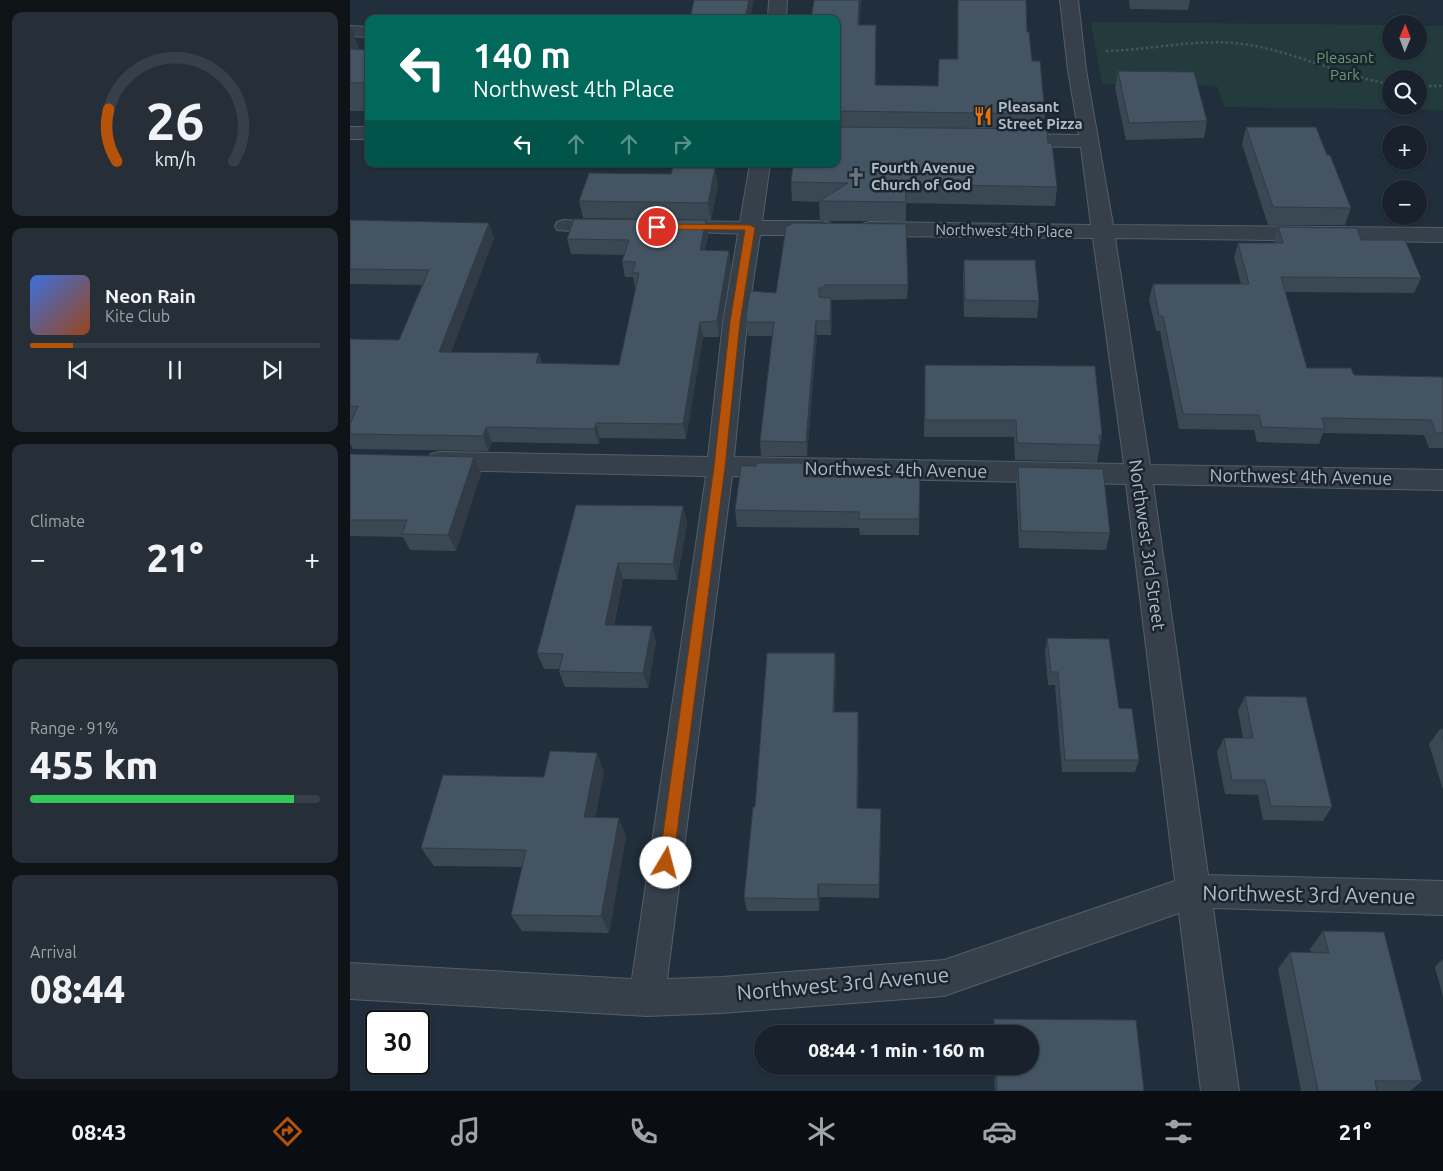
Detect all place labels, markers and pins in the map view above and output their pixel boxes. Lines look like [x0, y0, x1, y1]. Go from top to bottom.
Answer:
place label: Pleasant Street Pizza [998, 98, 1083, 132]
restaurant icon: Pleasant Street Pizza [972, 105, 994, 127]
place label: Fourth Avenue Church of God [871, 159, 975, 193]
church icon: Fourth Avenue Church of God [845, 166, 867, 188]
pin [636, 206, 678, 248]

